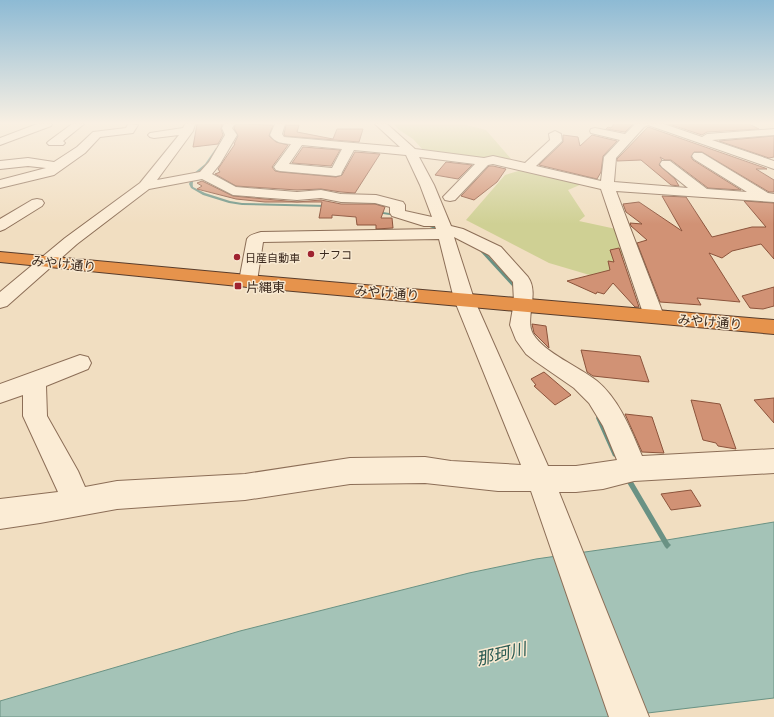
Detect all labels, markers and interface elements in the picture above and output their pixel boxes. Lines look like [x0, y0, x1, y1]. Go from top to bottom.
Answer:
place label: ナフコ [319, 247, 352, 262]
marker: ナフコ [306, 249, 316, 259]
place label: 日産自動車 [245, 250, 300, 265]
street label: みやけ通り [31, 251, 97, 275]
marker: 日産自動車 [232, 252, 242, 262]
place label: 片縄東 [246, 278, 285, 295]
marker: 片縄東 [233, 281, 243, 291]
street label: みやけ通り [354, 281, 420, 303]
street label: みやけ通り [677, 310, 743, 332]
water label: 那珂川 [474, 636, 530, 669]

